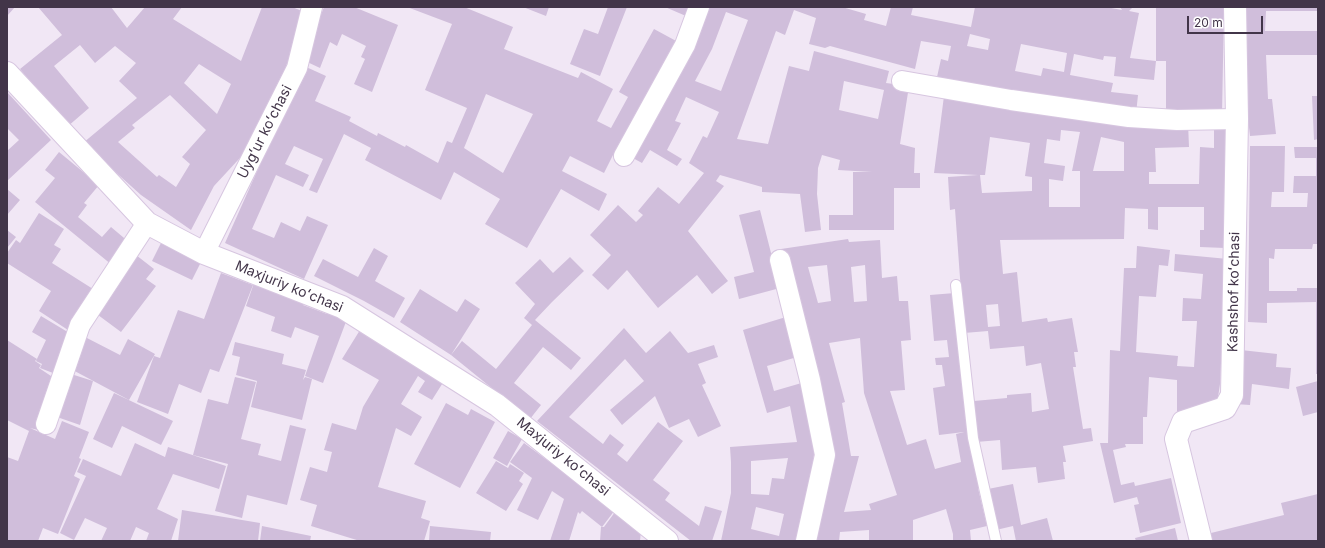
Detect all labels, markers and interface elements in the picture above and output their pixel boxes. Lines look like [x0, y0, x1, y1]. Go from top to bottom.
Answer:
scale bar [1189, 8, 1265, 34]
text: 20 m [1194, 15, 1223, 30]
street label: Uygʻur koʻchasi [234, 83, 296, 181]
street label: Kashshof koʻchasi [1225, 232, 1243, 352]
street label: Maxjuriy koʻchasi [233, 258, 345, 316]
street label: Maxjuriy koʻchasi [513, 414, 613, 500]

